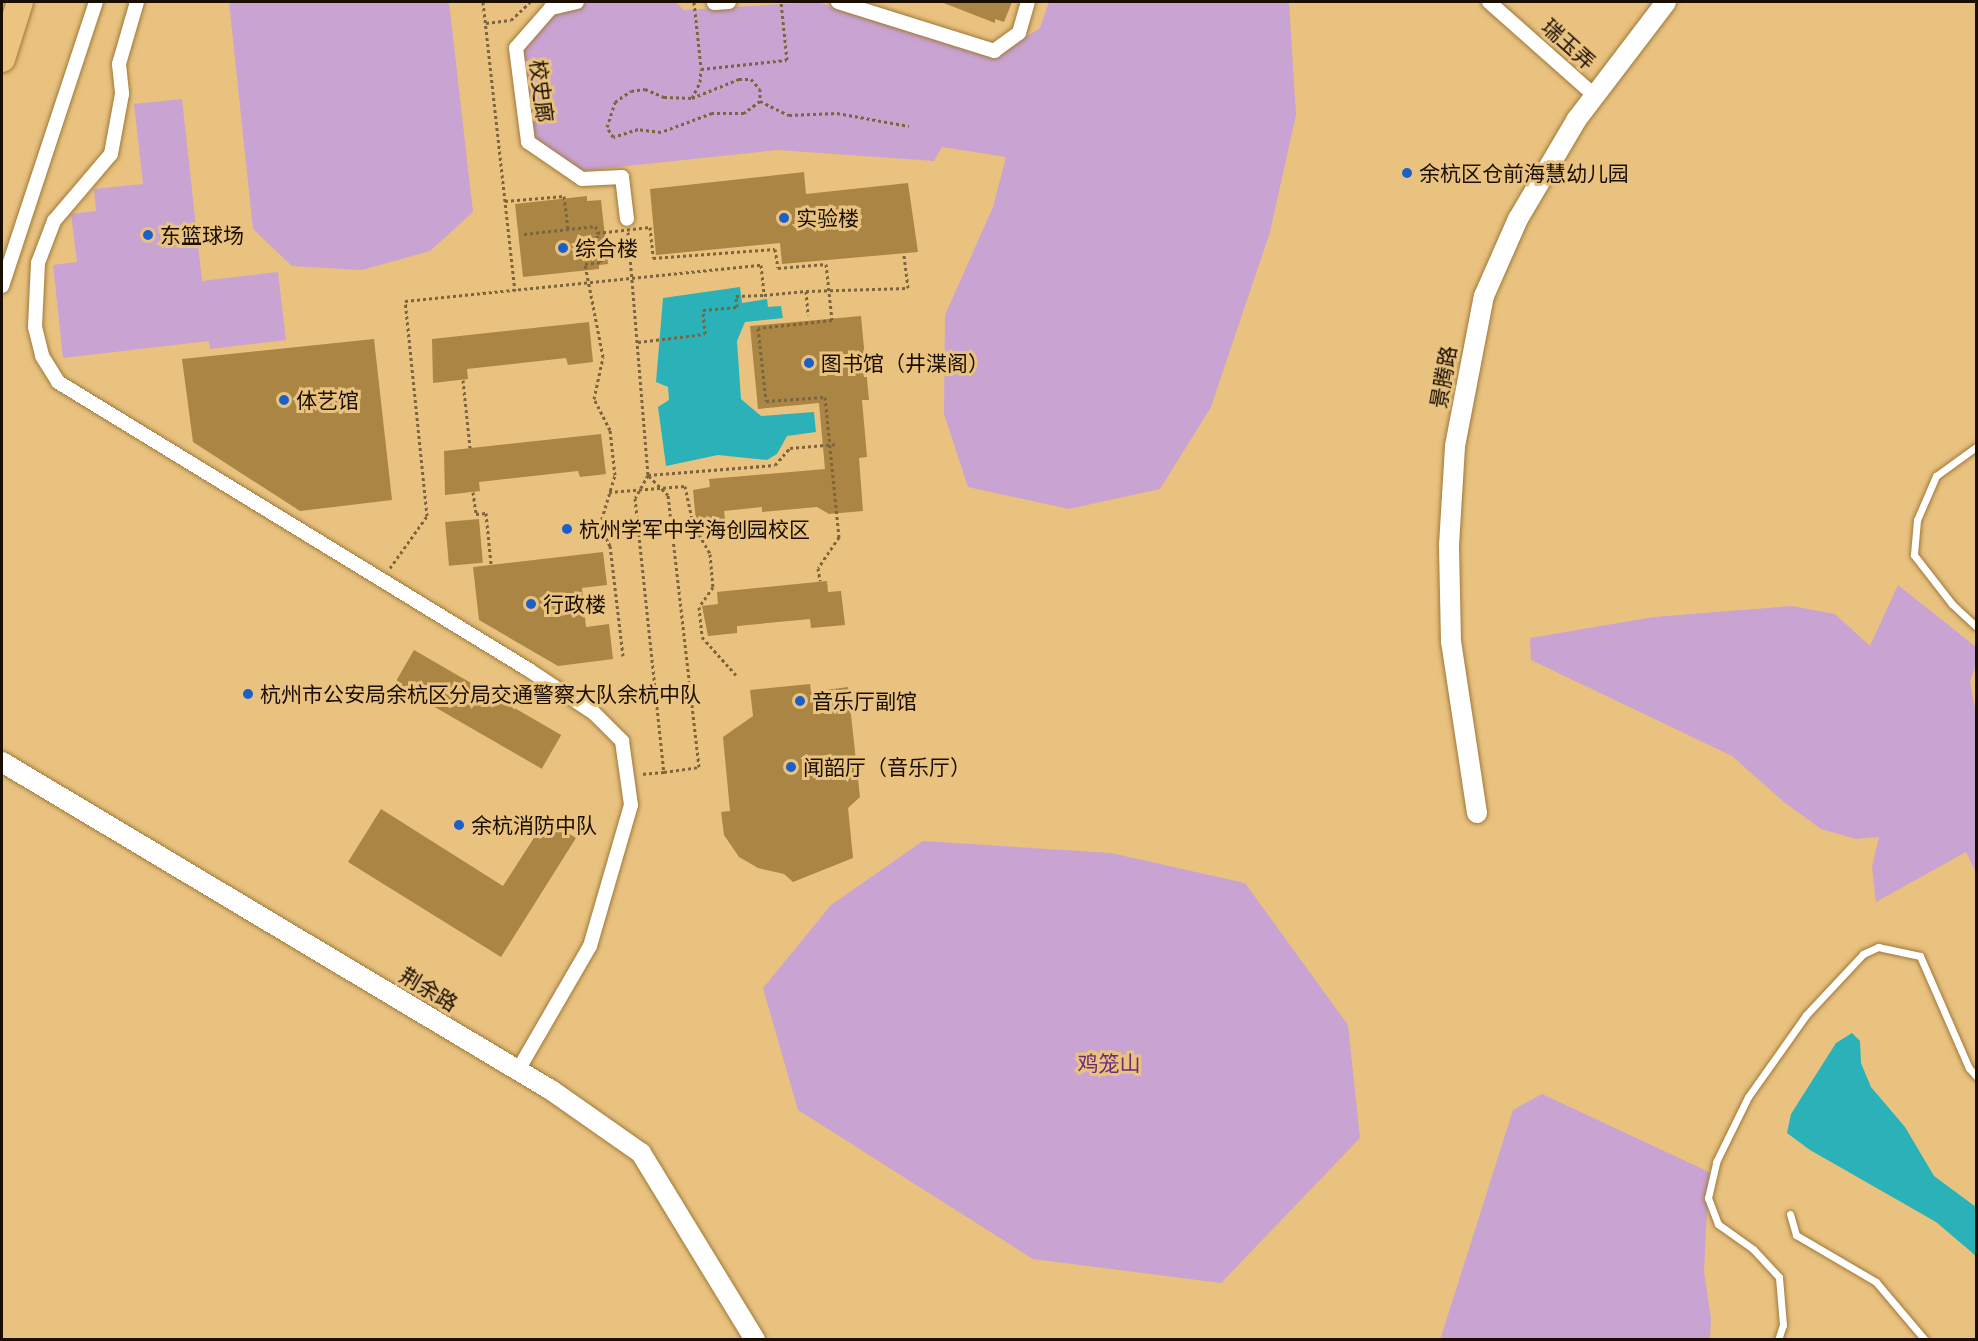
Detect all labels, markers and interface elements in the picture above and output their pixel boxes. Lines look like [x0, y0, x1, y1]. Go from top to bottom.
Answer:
street label: 瑞玉弄 [1537, 14, 1601, 74]
street label: 校史廊 [526, 58, 558, 124]
place label: 余杭区仓前海慧幼儿园 [1419, 160, 1629, 186]
marker: 余杭区仓前海慧幼儿园 [1400, 166, 1414, 180]
place label: 实验楼 [796, 205, 859, 231]
marker: 实验楼 [777, 211, 791, 225]
place label: 东篮球场 [160, 222, 244, 248]
marker: 东篮球场 [141, 228, 155, 242]
place label: 综合楼 [575, 235, 638, 261]
marker: 综合楼 [556, 241, 570, 255]
street label: 景腾路 [1425, 344, 1461, 410]
place label: 图书馆（井渫阁） [821, 350, 989, 376]
marker: 图书馆（井渫阁） [802, 356, 816, 370]
place label: 体艺馆 [296, 387, 359, 413]
marker: 体艺馆 [277, 393, 291, 407]
place label: 杭州学军中学海创园校区 [579, 516, 810, 542]
marker: 杭州学军中学海创园校区 [560, 522, 574, 536]
place label: 行政楼 [543, 591, 606, 617]
marker: 行政楼 [524, 597, 538, 611]
place label: 杭州市公安局余杭区分局交通警察大队余杭中队 [260, 681, 701, 707]
marker: 杭州市公安局余杭区分局交通警察大队余杭中队 [241, 687, 255, 701]
place label: 音乐厅副馆 [812, 688, 917, 714]
marker: 音乐厅副馆 [793, 694, 807, 708]
place label: 闻韶厅（音乐厅） [803, 754, 971, 780]
marker: 闻韶厅（音乐厅） [784, 760, 798, 774]
place label: 余杭消防中队 [471, 812, 597, 838]
marker: 余杭消防中队 [452, 818, 466, 832]
street label: 荆余路 [396, 962, 462, 1016]
park label: 鸡笼山 [1078, 1050, 1140, 1076]

